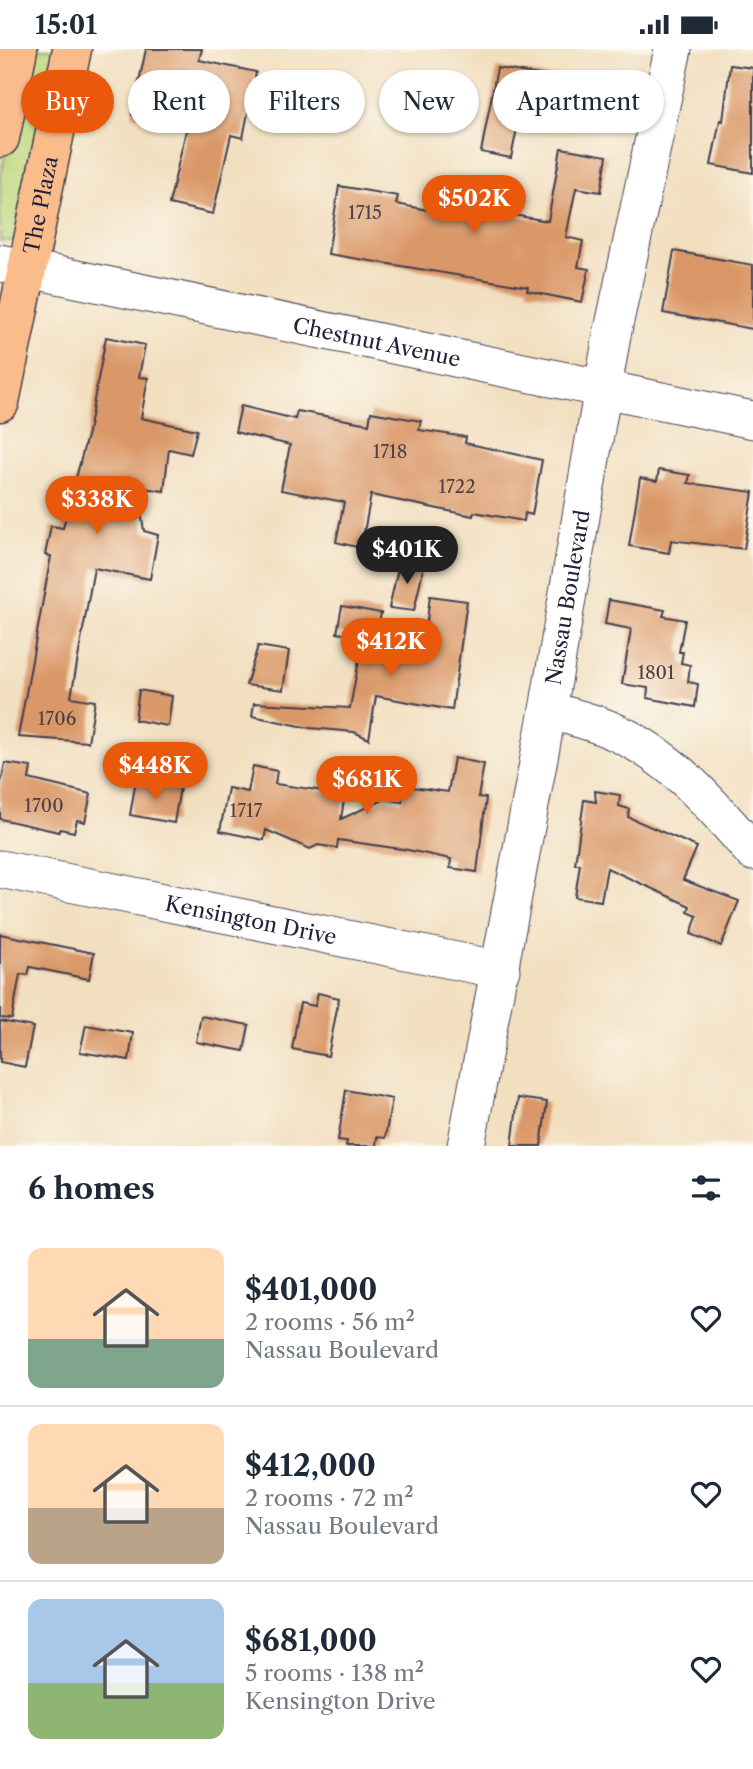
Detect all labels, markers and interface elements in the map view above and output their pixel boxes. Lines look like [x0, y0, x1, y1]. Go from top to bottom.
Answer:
text: 15:01 [35, 9, 97, 41]
chip: Buy [21, 70, 114, 133]
chip: Rent [128, 70, 230, 133]
chip: Filters [244, 70, 365, 133]
chip: New [379, 70, 479, 133]
chip: Apartment [493, 70, 664, 133]
street label: The Plaza [18, 153, 63, 256]
pin: $502K [425, 176, 523, 235]
text: $502K [438, 184, 510, 212]
house number: 1715 [348, 202, 382, 224]
street label: Chestnut Avenue [291, 312, 463, 371]
house number: 1718 [373, 441, 407, 463]
house number: 1722 [438, 476, 476, 498]
pin: $338K [48, 477, 146, 536]
text: $338K [61, 485, 133, 513]
street label: Nassau Boulevard [540, 508, 594, 687]
pin: $401K [358, 526, 456, 586]
text: $401K [372, 535, 442, 563]
pin: $412K [342, 619, 440, 678]
text: $412K [357, 627, 425, 655]
house number: 1801 [637, 662, 675, 684]
house number: 1706 [38, 708, 76, 730]
pin: $448K [106, 743, 204, 802]
text: $448K [119, 751, 191, 779]
pin: $681K [318, 757, 416, 816]
text: $681K [332, 765, 402, 793]
house number: 1700 [24, 795, 64, 817]
house number: 1717 [230, 800, 263, 822]
street label: Kensington Drive [163, 890, 339, 949]
icon: filters [687, 1169, 725, 1207]
text: 6 homes [28, 1170, 155, 1207]
text: $401,000 [245, 1271, 377, 1308]
icon: home [84, 1276, 168, 1360]
icon: heart [687, 1299, 725, 1337]
text: 2 rooms · 56 m² [245, 1308, 415, 1336]
text: Nassau Boulevard [245, 1336, 439, 1364]
text: $412,000 [245, 1447, 376, 1484]
icon: home [84, 1452, 168, 1536]
icon: heart [687, 1475, 725, 1513]
text: 2 rooms · 72 m² [245, 1484, 414, 1512]
text: Nassau Boulevard [245, 1512, 439, 1540]
text: $681,000 [245, 1622, 377, 1659]
icon: home [84, 1627, 168, 1711]
icon: heart [687, 1650, 725, 1688]
text: 5 rooms · 138 m² [245, 1659, 424, 1687]
text: Kensington Drive [245, 1687, 436, 1715]

